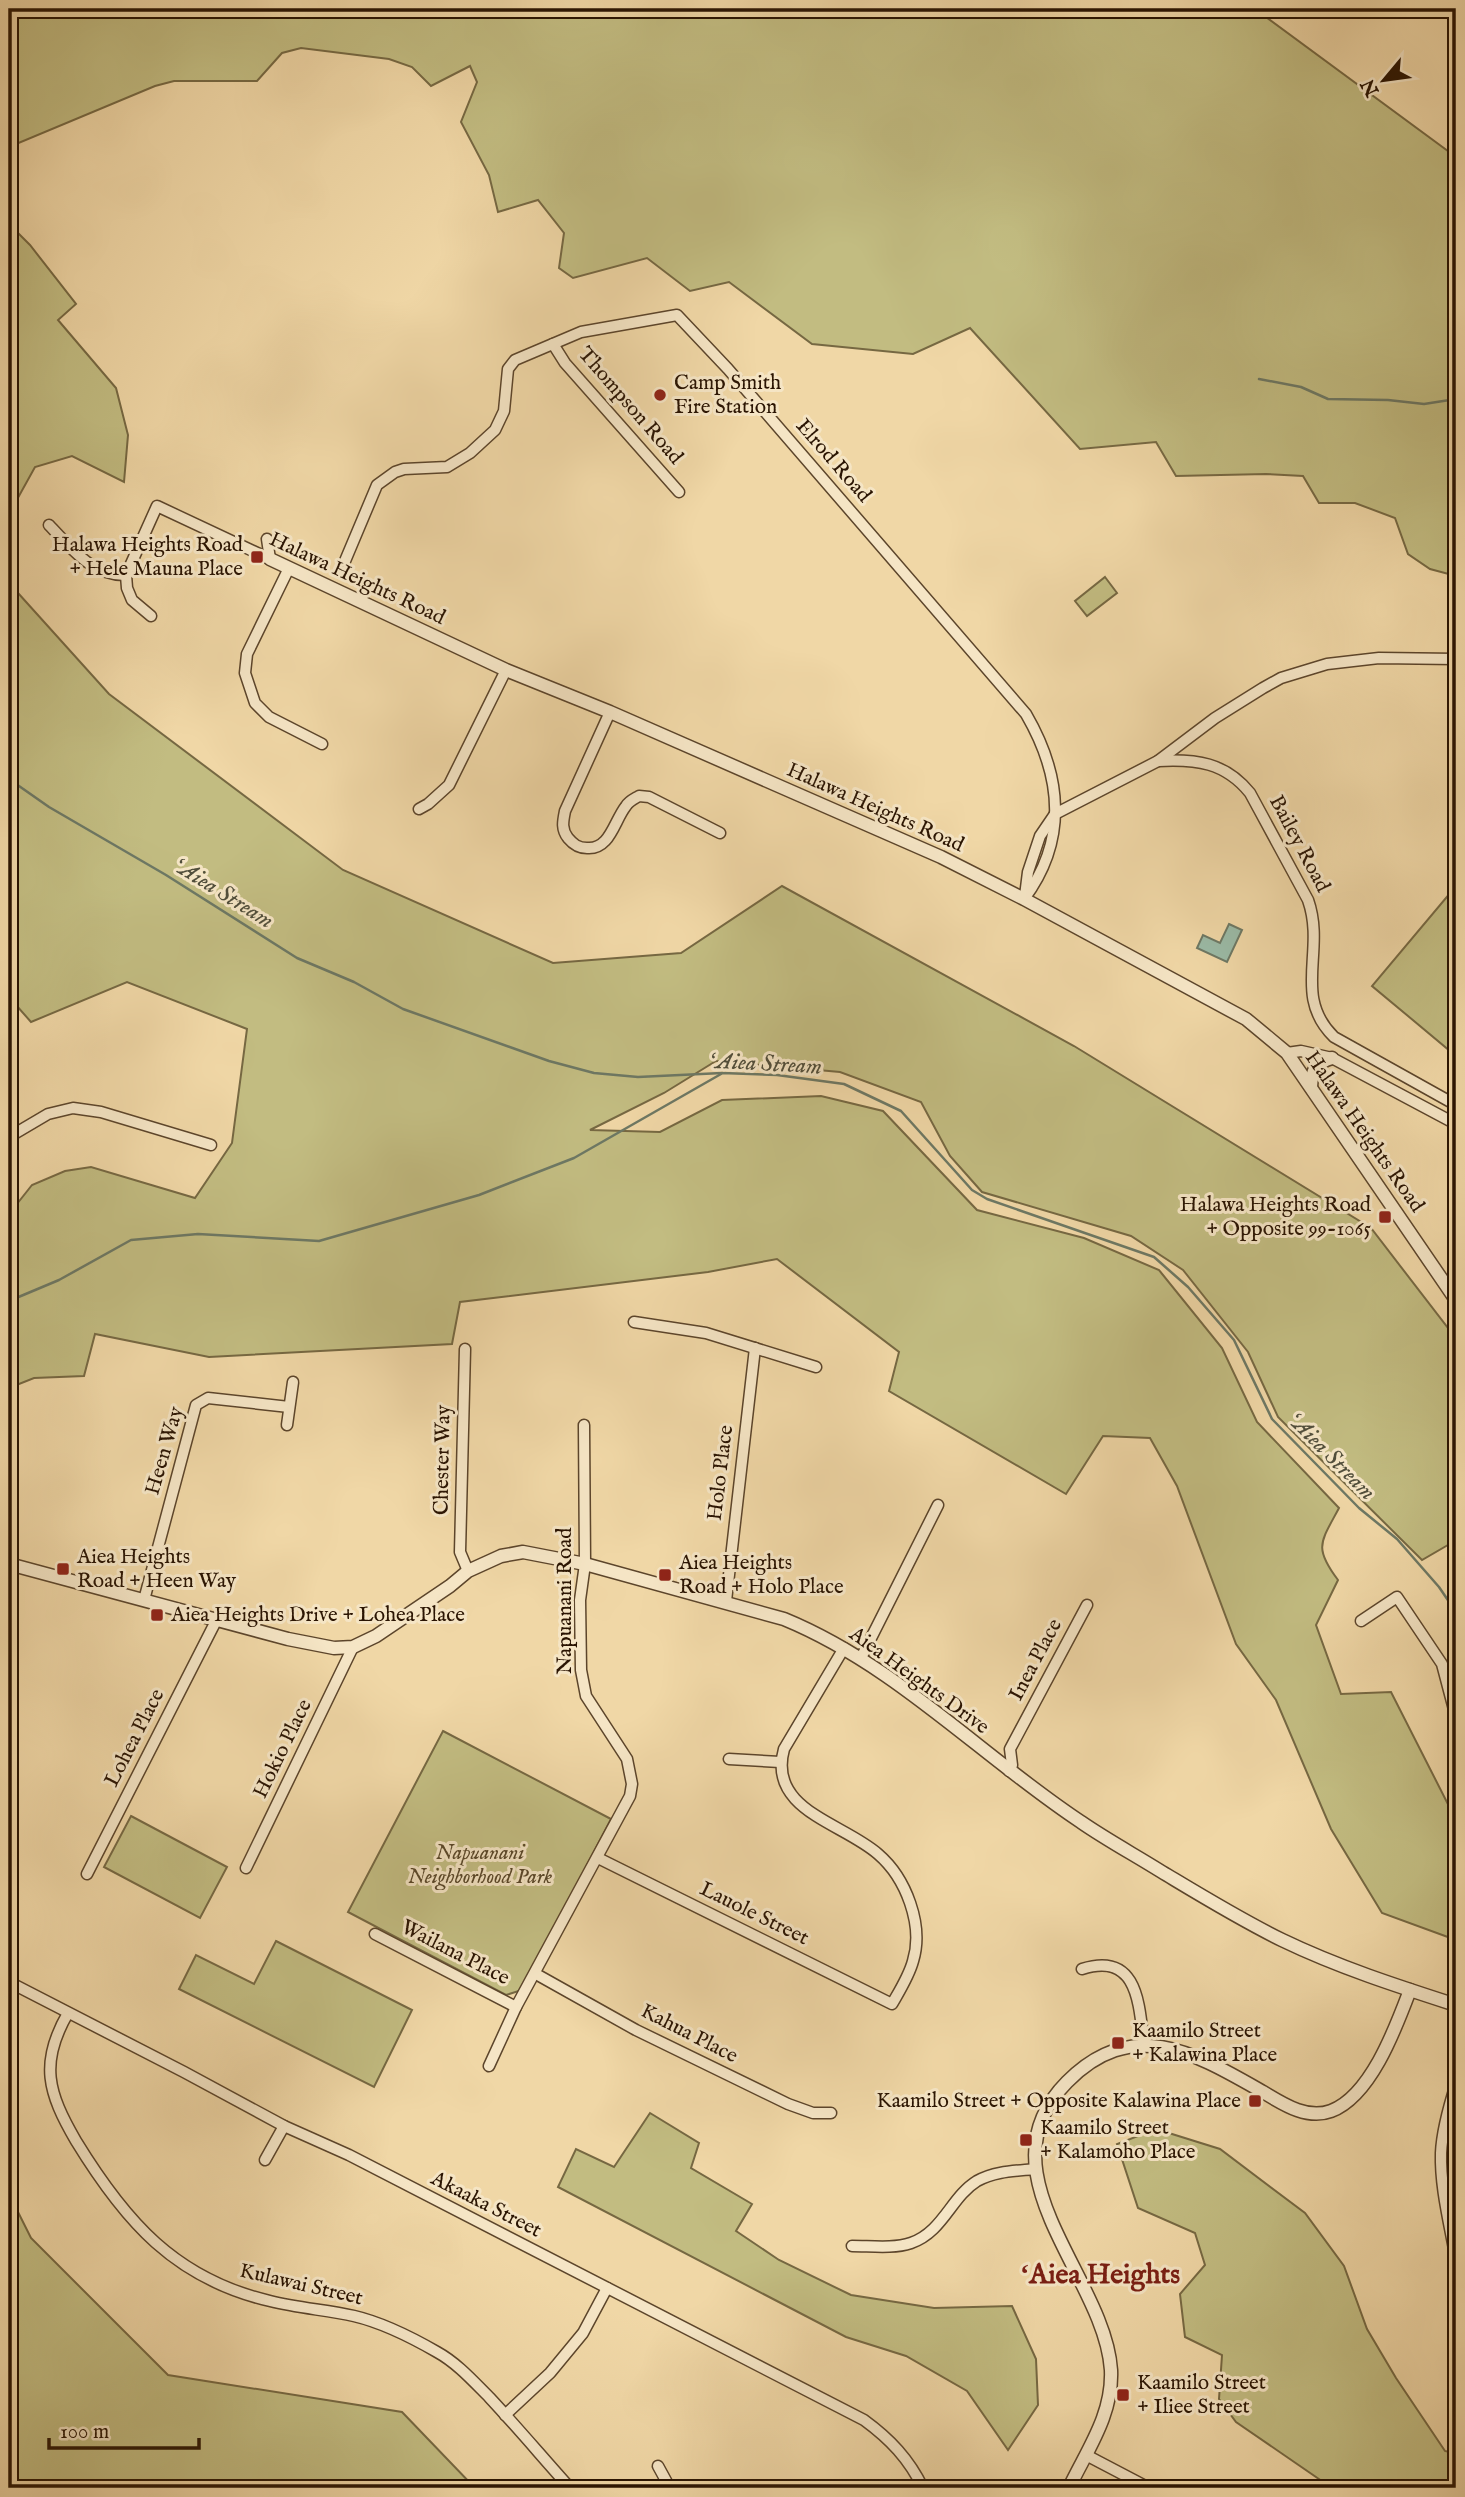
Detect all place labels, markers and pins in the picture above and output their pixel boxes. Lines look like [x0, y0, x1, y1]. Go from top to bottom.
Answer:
place label: Camp Smith Fire Station [674, 370, 781, 421]
marker: Camp Smith Fire Station [652, 387, 668, 403]
place label: Halawa Heights Road + Hele Mauna Place [52, 532, 244, 583]
marker: Halawa Heights Road + Hele Mauna Place [249, 549, 265, 565]
place label: Halawa Heights Road + Opposite 99-1065 [1180, 1192, 1372, 1243]
marker: Halawa Heights Road + Opposite 99-1065 [1377, 1209, 1393, 1225]
place label: Aiea Heights Road + Heen Way [76, 1544, 237, 1595]
place label: Aiea Heights Road + Holo Place [678, 1550, 844, 1601]
marker: Aiea Heights Road + Heen Way [55, 1561, 71, 1577]
marker: Aiea Heights Road + Holo Place [657, 1567, 673, 1583]
place label: Aiea Heights Drive + Lohea Place [170, 1602, 465, 1629]
marker: Aiea Heights Drive + Lohea Place [149, 1607, 165, 1623]
place label: Kaamilo Street + Kalawina Place [1132, 2018, 1277, 2069]
marker: Kaamilo Street + Kalawina Place [1110, 2035, 1126, 2051]
place label: Kaamilo Street + Opposite Kalawina Place [877, 2088, 1241, 2115]
marker: Kaamilo Street + Opposite Kalawina Place [1247, 2093, 1263, 2109]
place label: Kaamilo Street + Kalamoho Place [1040, 2115, 1196, 2166]
marker: Kaamilo Street + Kalamoho Place [1018, 2132, 1034, 2148]
place label: Kaamilo Street + Iliee Street [1137, 2370, 1266, 2421]
marker: Kaamilo Street + Iliee Street [1115, 2387, 1131, 2403]

